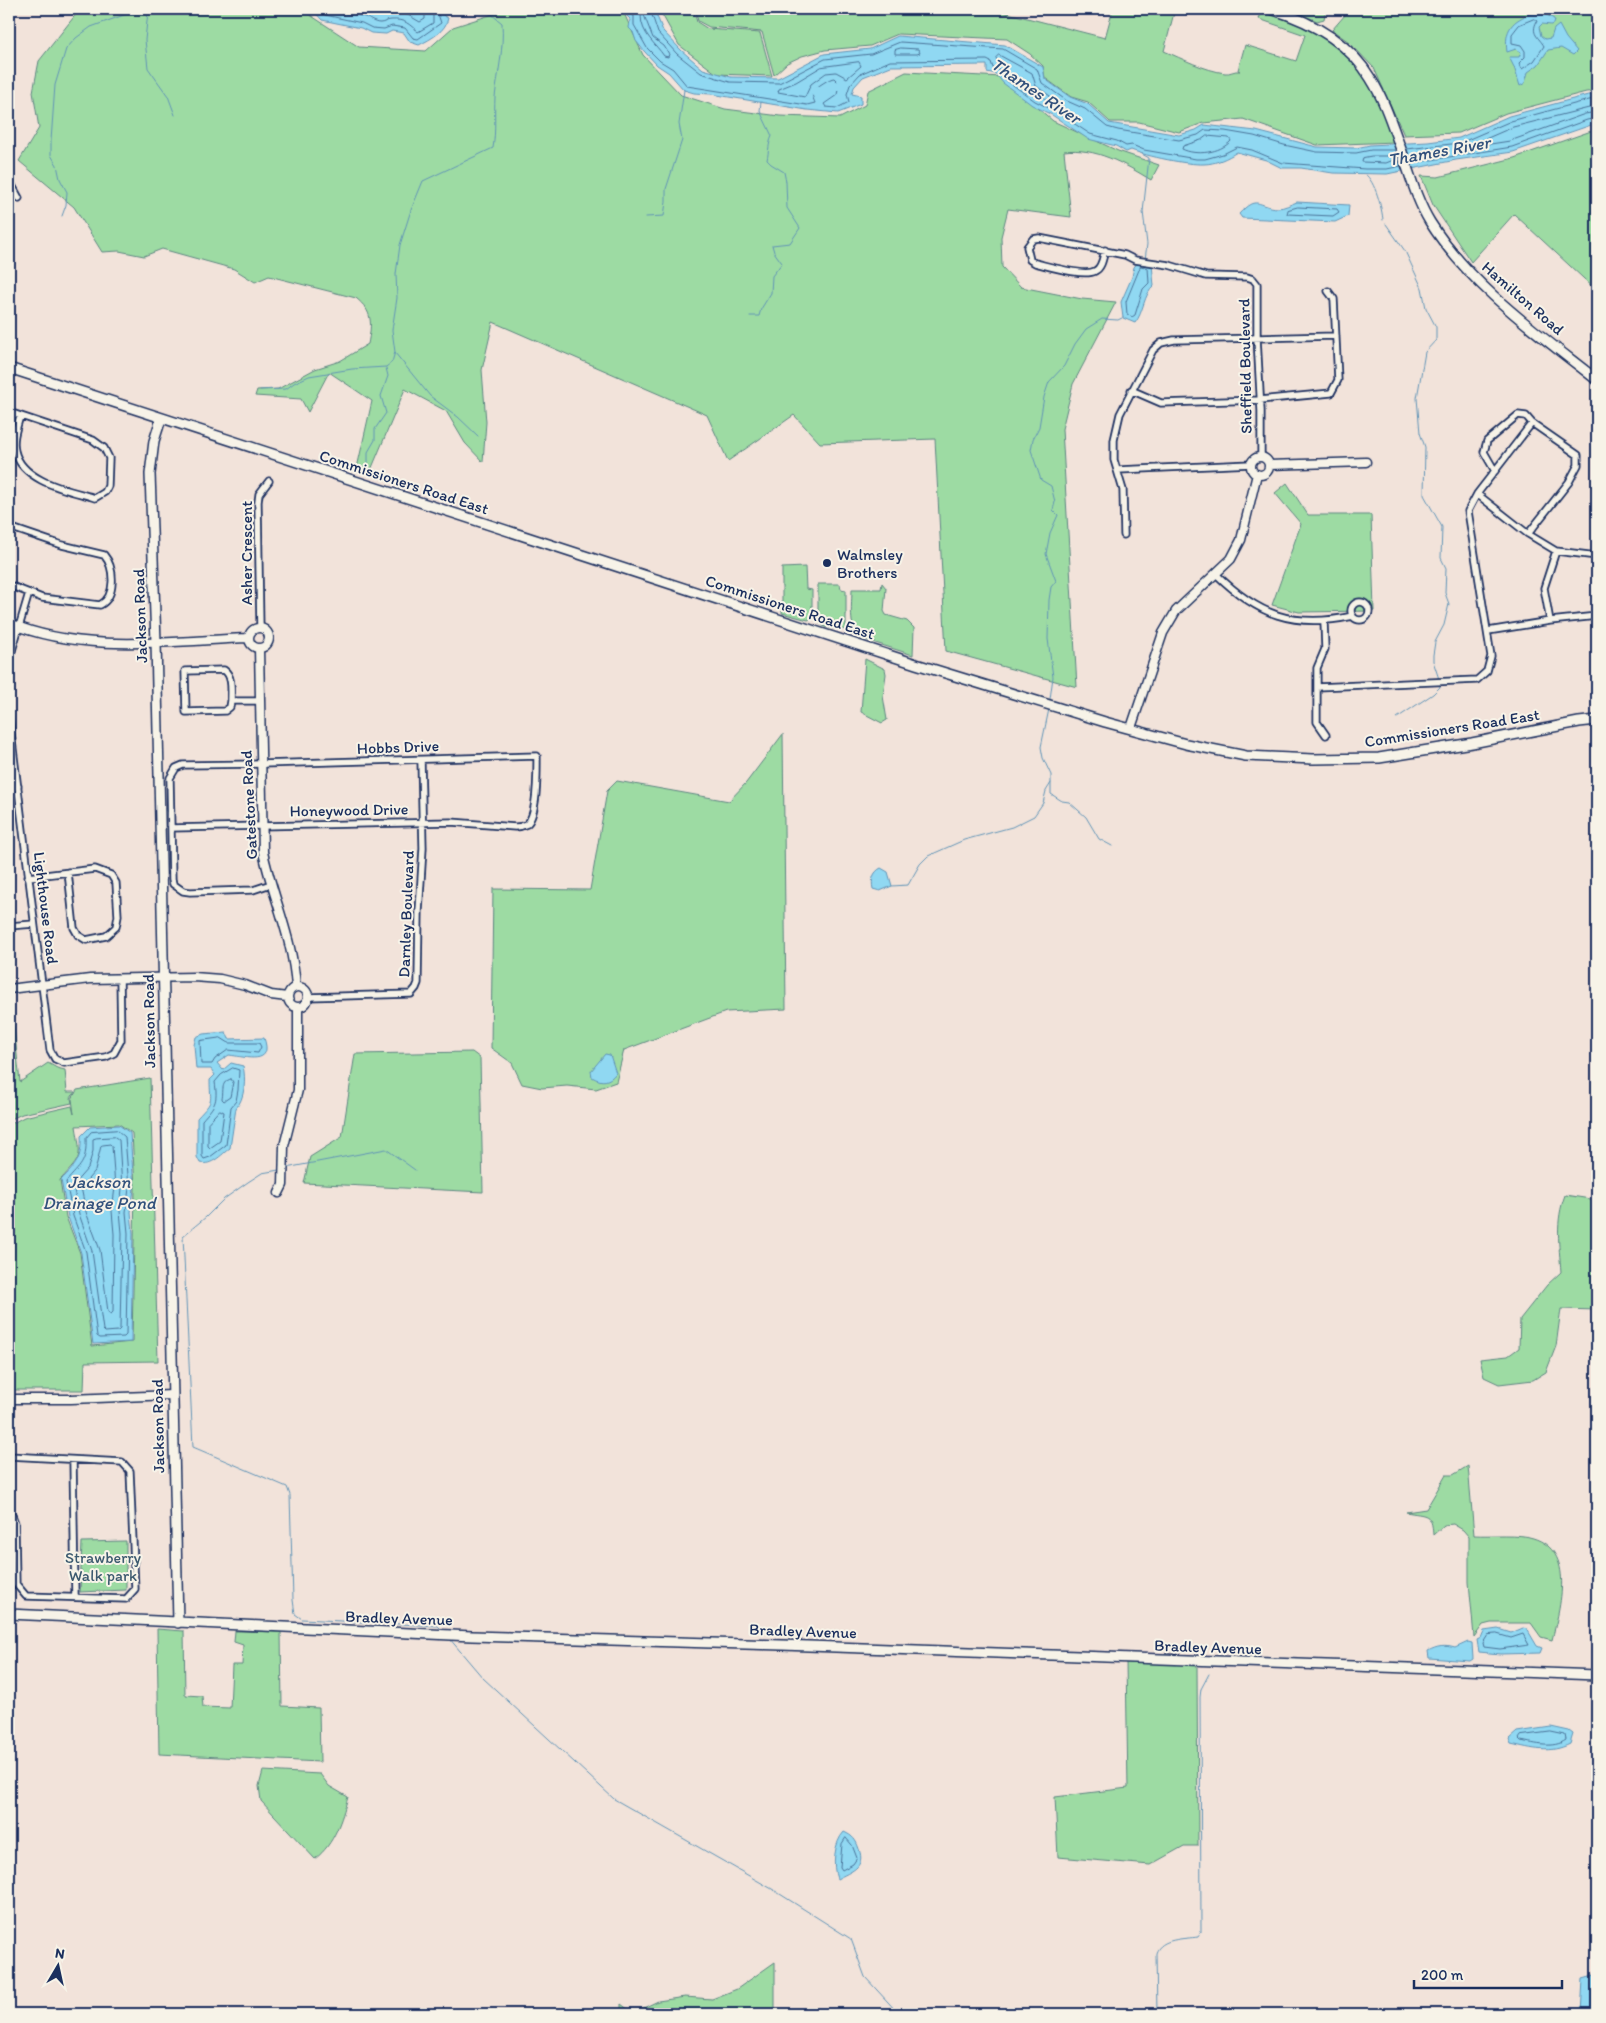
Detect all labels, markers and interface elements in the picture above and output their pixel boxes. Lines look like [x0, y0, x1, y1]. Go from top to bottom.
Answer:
water label: Thames River [987, 53, 1087, 130]
water label: Thames River [1386, 131, 1494, 171]
street label: Hamilton Road [1478, 257, 1568, 339]
street label: Sheffield Boulevard [1234, 298, 1256, 434]
street label: Commissioners Road East [317, 446, 491, 518]
street label: Asher Crescent [237, 501, 256, 605]
place label: Walmsley Brothers [837, 545, 903, 582]
marker: Walmsley Brothers [821, 557, 833, 569]
street label: Jackson Road [129, 568, 151, 663]
street label: Commissioners Road East [703, 571, 877, 643]
street label: Commissioners Road East [1363, 705, 1541, 751]
street label: Hobbs Drive [357, 736, 439, 758]
street label: Gatestone Road [237, 750, 261, 860]
street label: Honeywood Drive [289, 799, 409, 821]
street label: Darnley Boulevard [394, 850, 418, 978]
street label: Lighthouse Road [30, 851, 62, 966]
street label: Jackson Road [139, 973, 159, 1068]
water label: Jackson Drainage Pond [42, 1171, 158, 1214]
street label: Jackson Road [148, 1378, 168, 1473]
park label: Strawberry Walk park [65, 1548, 142, 1585]
street label: Bradley Avenue [345, 1607, 453, 1629]
street label: Bradley Avenue [749, 1620, 857, 1642]
street label: Bradley Avenue [1154, 1636, 1262, 1658]
north arrow [32, 1940, 82, 1990]
text: N [54, 1945, 66, 1963]
scale bar [1414, 1958, 1561, 1990]
text: 200 m [1421, 1966, 1464, 1984]

